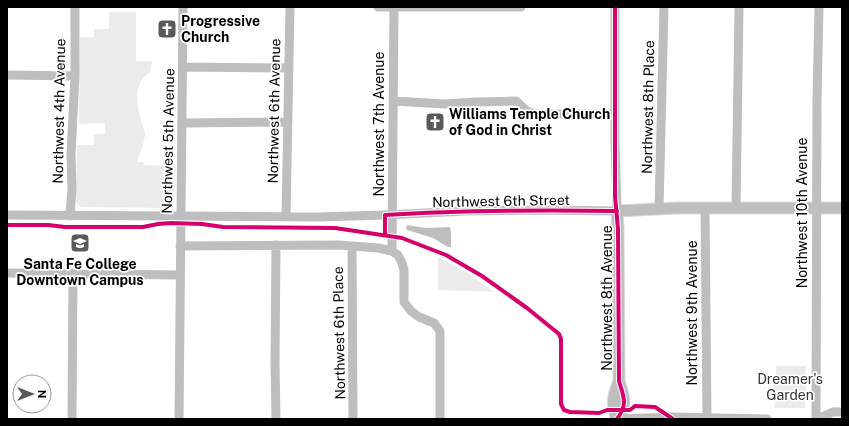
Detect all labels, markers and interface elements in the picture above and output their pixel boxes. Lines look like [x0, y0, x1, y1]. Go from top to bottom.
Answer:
place label: Progressive Church [181, 13, 260, 45]
church icon: Progressive Church [156, 18, 178, 40]
street label: Northwest 4th Avenue [50, 38, 68, 184]
street label: Northwest 6th Avenue [265, 38, 283, 184]
street label: Northwest 8th Place [639, 40, 657, 174]
street label: Northwest 7th Avenue [371, 52, 387, 196]
street label: Northwest 5th Avenue [159, 68, 177, 214]
place label: Williams Temple Church of God in Christ [449, 106, 610, 138]
church icon: Williams Temple Church of God in Christ [424, 111, 446, 133]
street label: Northwest 10th Avenue [794, 138, 810, 288]
street label: Northwest 6th Street [432, 192, 570, 210]
street label: Northwest 8th Avenue [599, 225, 615, 371]
school or university icon: Santa Fe College Downtown Campus [69, 232, 91, 254]
street label: Northwest 9th Avenue [684, 240, 700, 386]
place label: Santa Fe College Downtown Campus [16, 256, 144, 288]
street label: Northwest 6th Place [330, 266, 348, 400]
park label: Dreamer's Garden [757, 371, 823, 403]
north arrow [12, 374, 52, 414]
text: N [36, 390, 48, 398]

